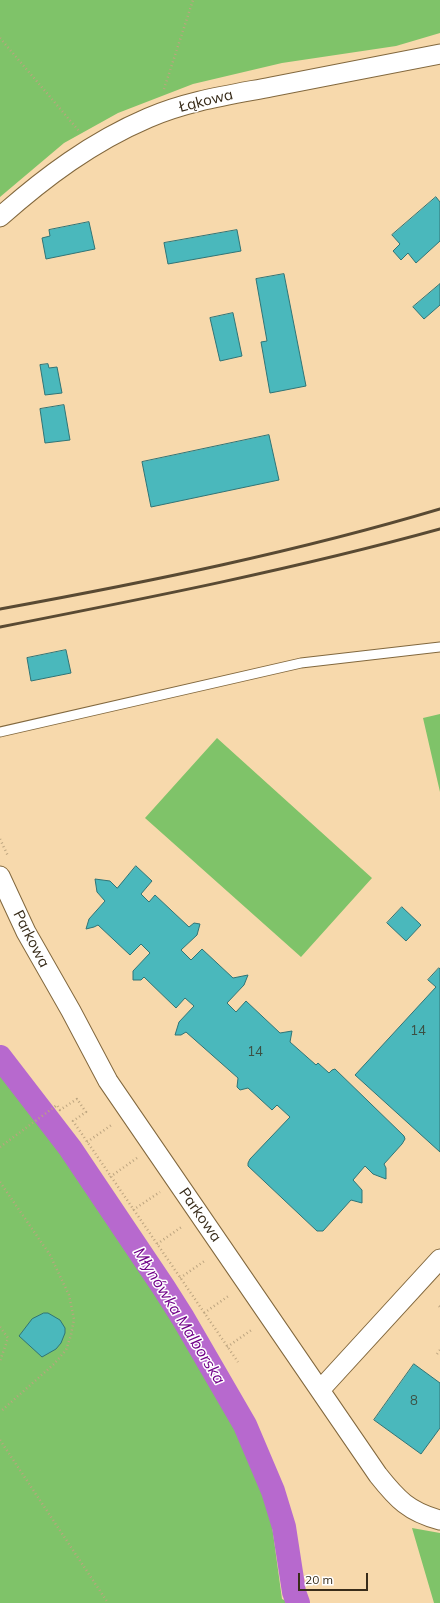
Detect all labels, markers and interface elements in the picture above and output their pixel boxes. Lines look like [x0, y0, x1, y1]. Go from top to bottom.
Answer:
street label: Łąkowa [177, 86, 235, 116]
street label: Parkowa [9, 907, 53, 971]
house number: 14 [410, 1023, 426, 1039]
house number: 14 [247, 1044, 263, 1060]
street label: Parkowa [175, 1185, 225, 1245]
water label: Młynówka Malborska [129, 1244, 229, 1388]
house number: 8 [410, 1393, 418, 1409]
scale bar [300, 1565, 370, 1591]
text: 20 m [305, 1572, 333, 1587]

